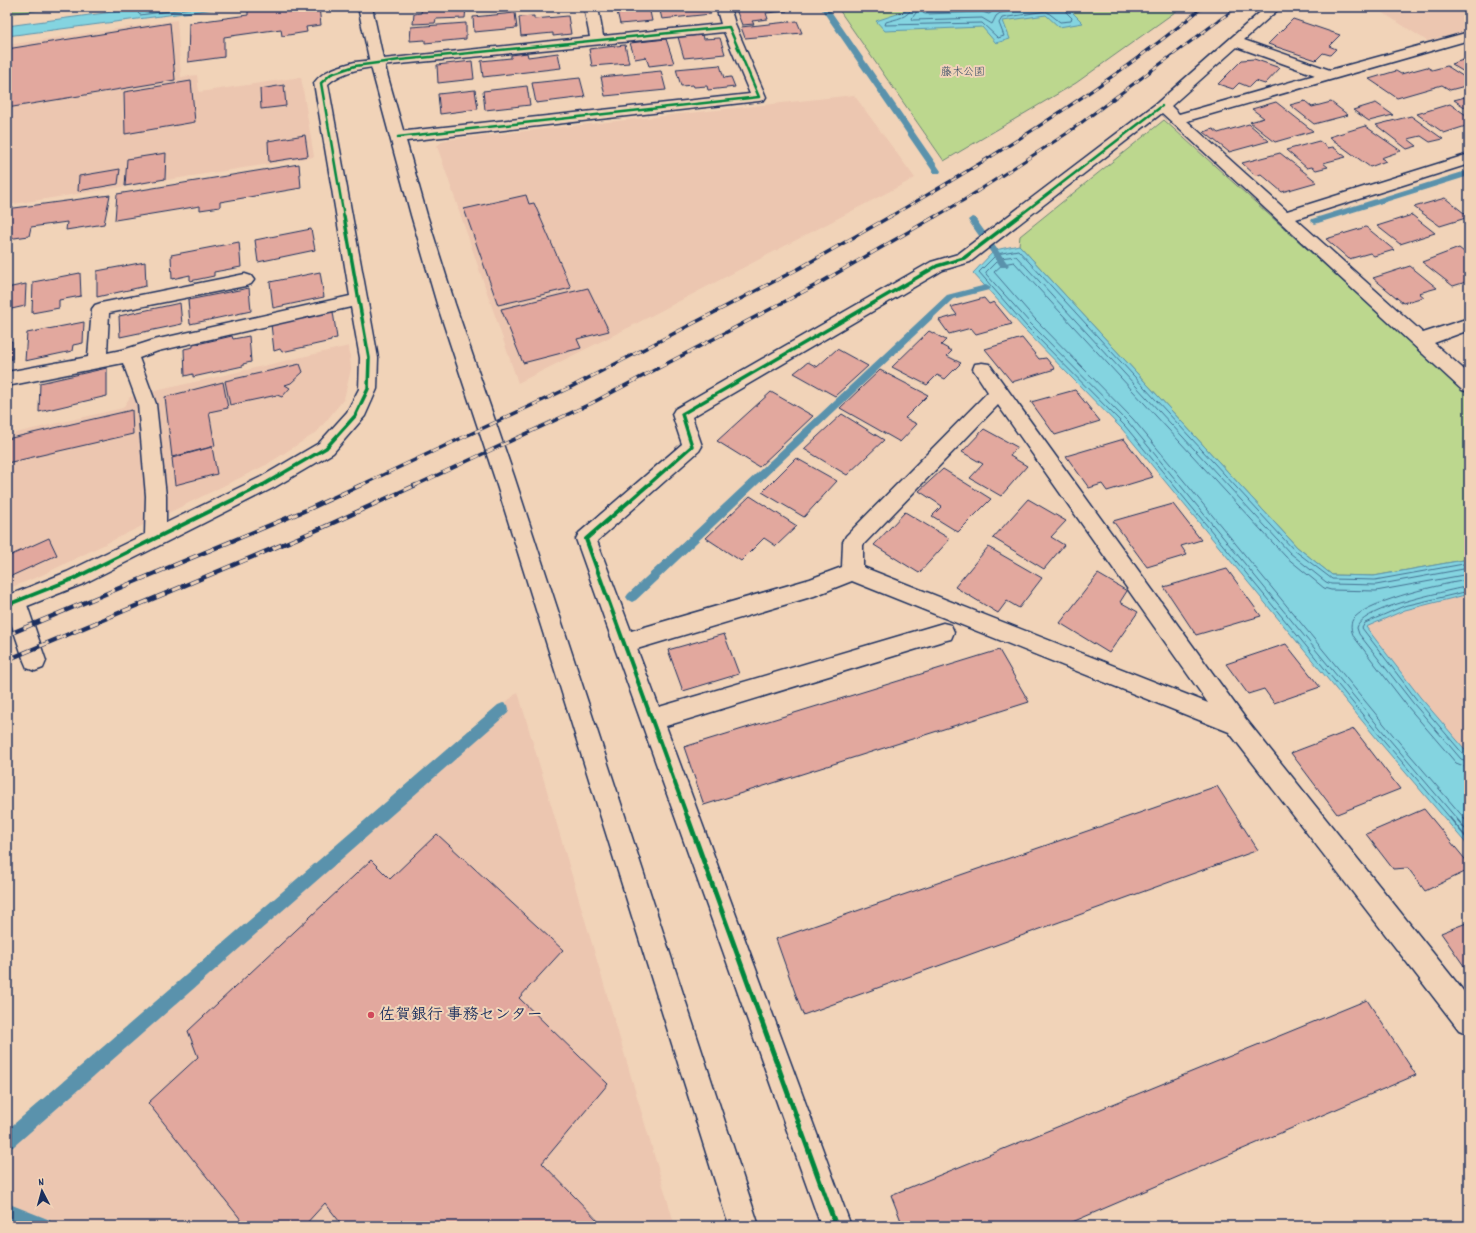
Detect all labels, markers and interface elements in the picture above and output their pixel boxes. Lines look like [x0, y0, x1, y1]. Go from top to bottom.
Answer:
park label: 藤木公園 [941, 65, 985, 81]
place label: 佐賀銀行 事務センター [379, 1004, 543, 1027]
marker: 佐賀銀行 事務センター [366, 1010, 376, 1020]
north arrow [22, 1171, 62, 1211]
text: N [38, 1175, 45, 1191]

